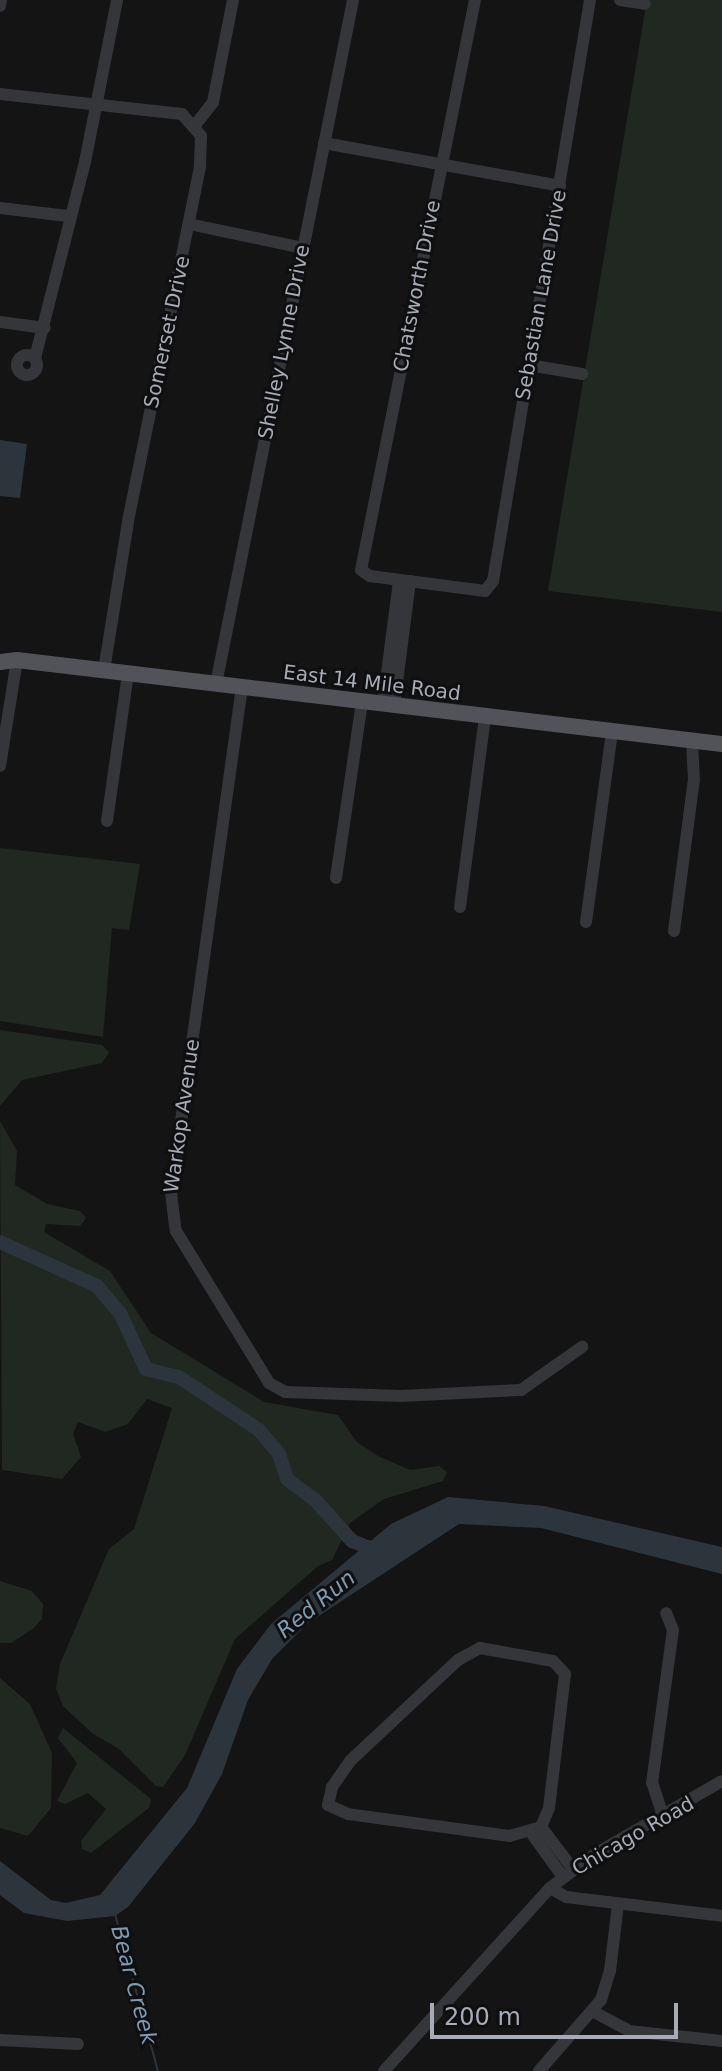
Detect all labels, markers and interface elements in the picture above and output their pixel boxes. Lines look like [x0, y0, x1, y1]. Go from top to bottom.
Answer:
street label: Sebastian Lane Drive [511, 188, 571, 402]
street label: Chatsworth Drive [389, 198, 445, 374]
street label: Shelley Lynne Drive [253, 243, 315, 441]
street label: Somerset Drive [139, 254, 195, 410]
street label: East 14 Mile Road [282, 660, 462, 706]
street label: Warkop Avenue [159, 1037, 205, 1195]
water label: Red Run [272, 1564, 360, 1644]
street label: Chicago Road [568, 1791, 698, 1881]
water label: Bear Creek [105, 1922, 163, 2048]
scale bar [434, 1987, 682, 2037]
text: 200 m [444, 2003, 521, 2031]

